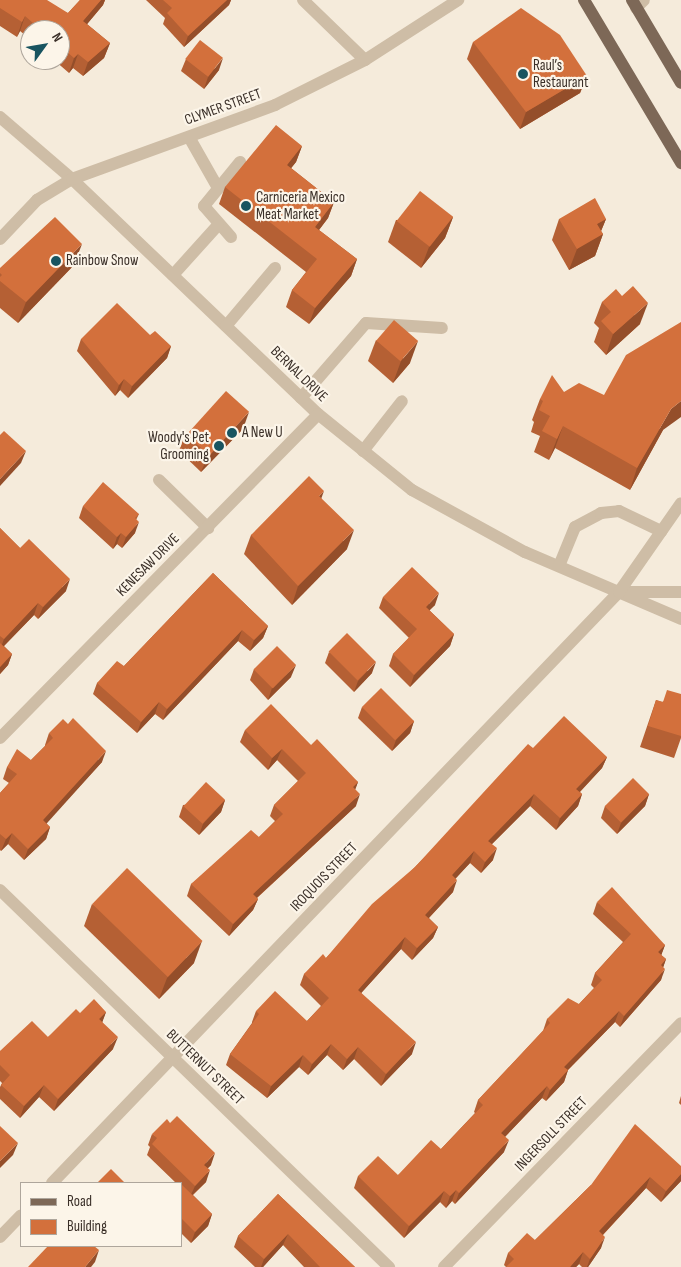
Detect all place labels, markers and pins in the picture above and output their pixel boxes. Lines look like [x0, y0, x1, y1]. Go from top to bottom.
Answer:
place label: Raul’s Restaurant [533, 56, 589, 91]
marker: Raul’s Restaurant [517, 68, 529, 80]
place label: Carniceria Mexico Meat Market [256, 188, 345, 223]
marker: Carniceria Mexico Meat Market [240, 200, 252, 212]
place label: Rainbow Snow [66, 252, 138, 270]
marker: Rainbow Snow [50, 255, 62, 267]
place label: A New U [242, 424, 283, 442]
marker: A New U [226, 427, 238, 439]
place label: Woody's Pet Grooming [148, 428, 209, 463]
marker: Woody's Pet Grooming [213, 440, 225, 452]

